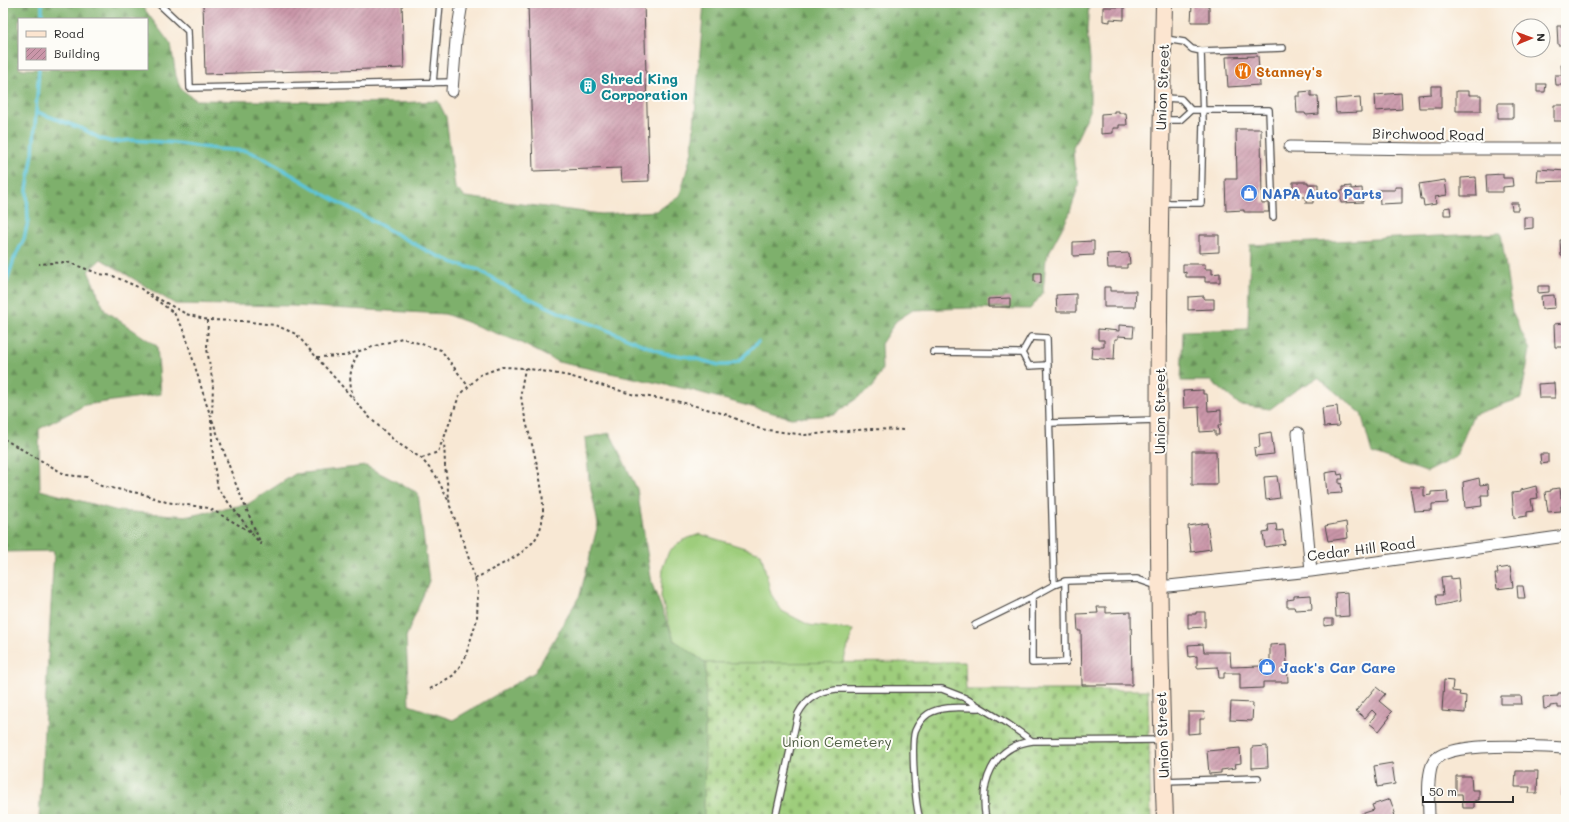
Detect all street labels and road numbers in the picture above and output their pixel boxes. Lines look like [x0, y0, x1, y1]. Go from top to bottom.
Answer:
street label: Union Street [1151, 43, 1173, 131]
street label: Birchwood Road [1372, 124, 1484, 144]
street label: Union Street [1150, 368, 1169, 454]
street label: Cedar Hill Road [1306, 533, 1416, 565]
street label: Union Street [1151, 691, 1173, 779]

